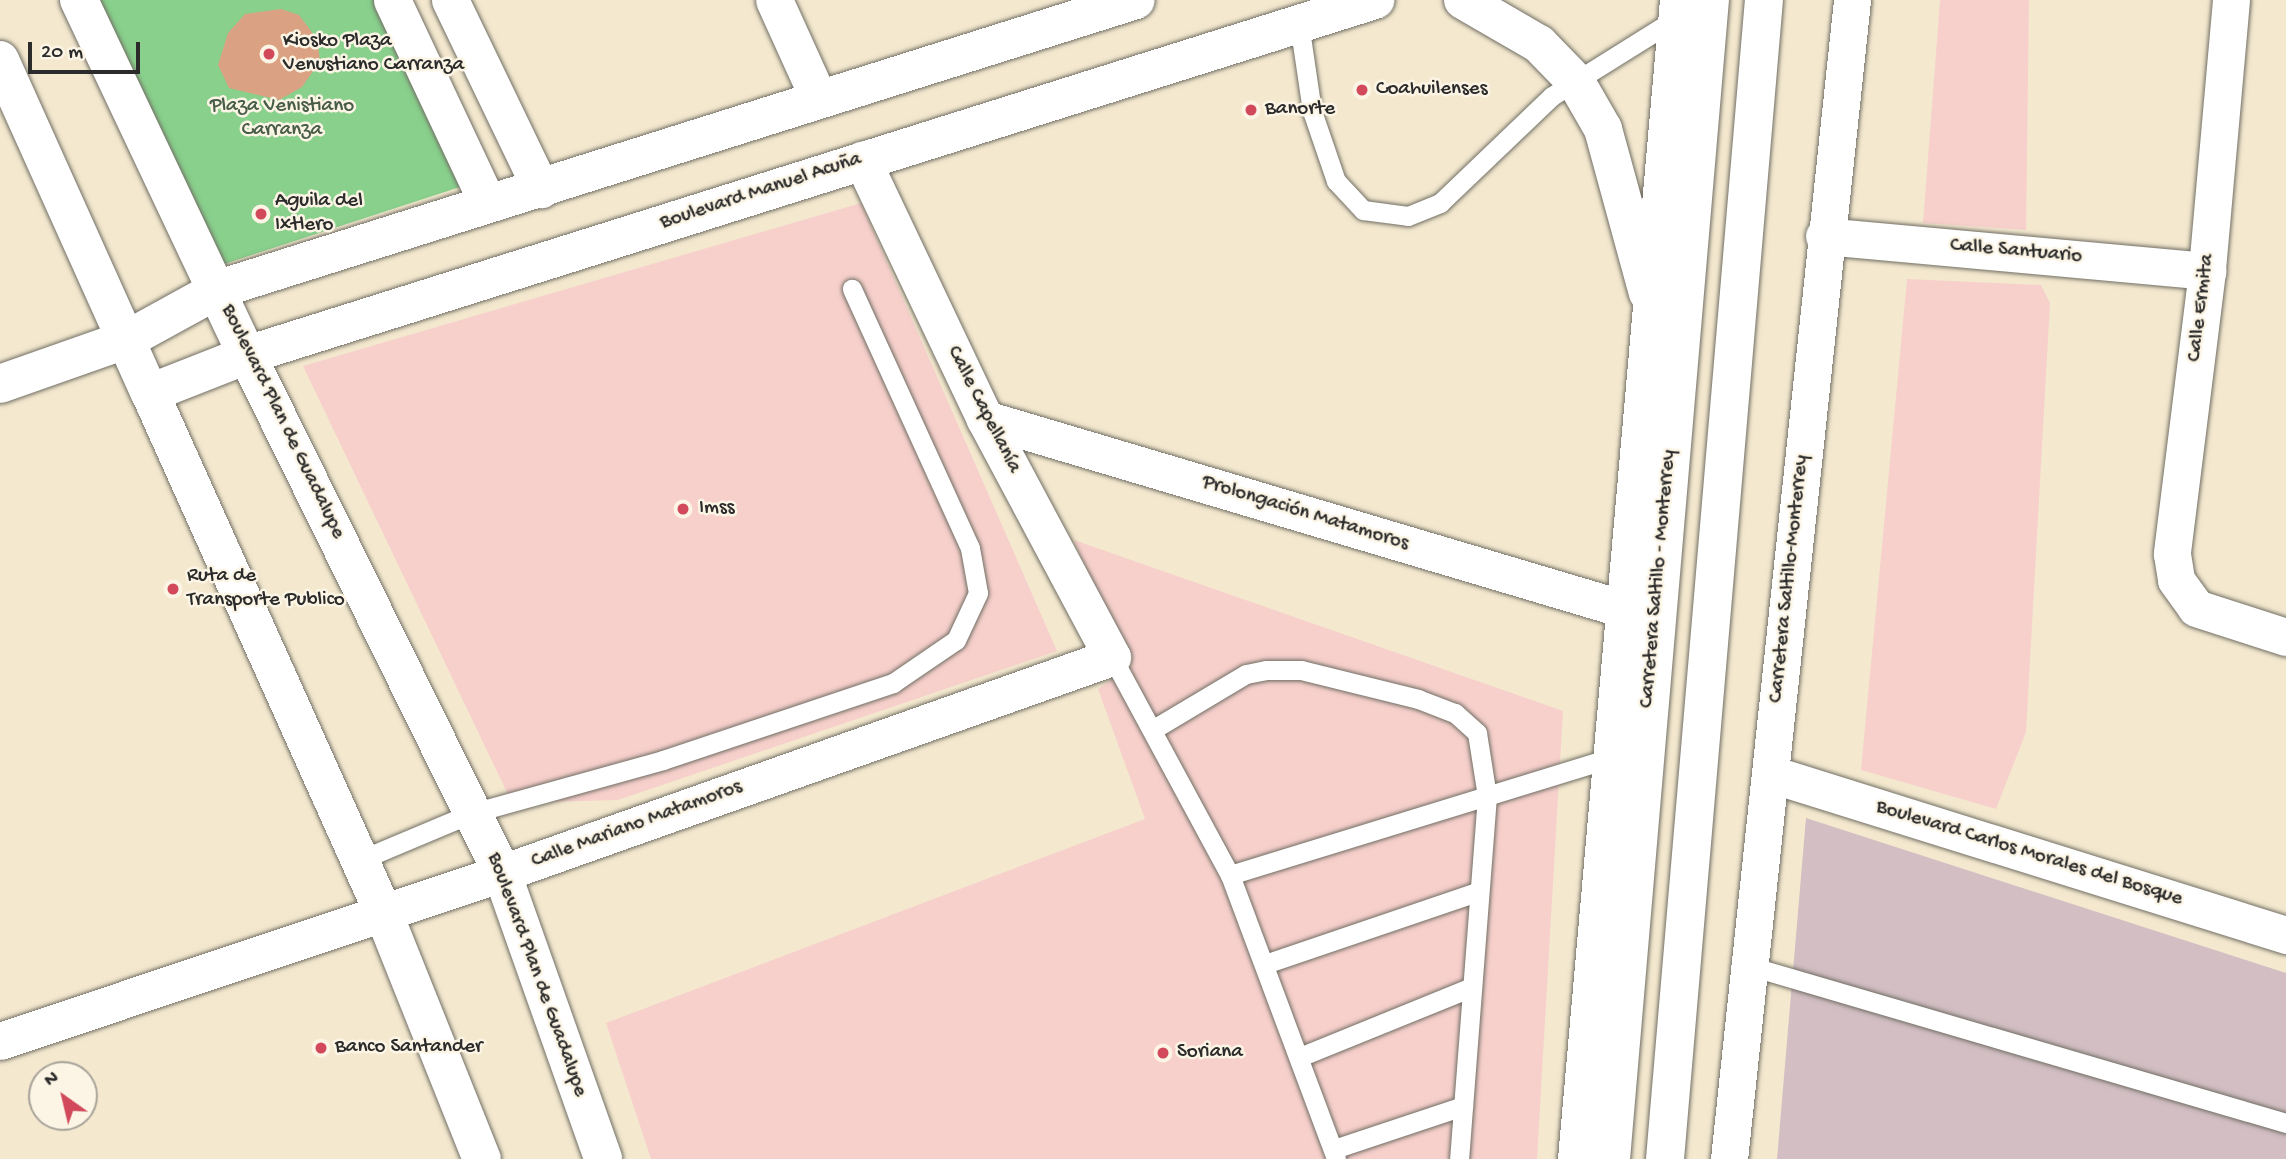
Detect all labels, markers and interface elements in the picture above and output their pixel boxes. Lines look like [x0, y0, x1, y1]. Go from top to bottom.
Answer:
scale bar [32, 28, 144, 72]
place label: Kiosko Plaza Venustiano Carranza [283, 29, 464, 79]
text: 20 m [41, 41, 83, 66]
marker: Kiosko Plaza Venustiano Carranza [261, 46, 277, 62]
place label: Coahuilenses [1376, 77, 1487, 103]
marker: Coahuilenses [1354, 82, 1370, 98]
park label: Plaza Venistiano Carranza [210, 94, 354, 144]
place label: Banorte [1265, 97, 1335, 123]
marker: Banorte [1243, 102, 1259, 118]
street label: Boulevard Manuel Acuña [657, 148, 865, 236]
place label: Aguila del Ixtlero [275, 189, 363, 239]
marker: Aguila del Ixtlero [253, 206, 269, 222]
street label: Calle Santuario [1949, 234, 2083, 270]
street label: Calle Ermita [2183, 253, 2221, 363]
street label: Boulevard Plan de Guadalupe [214, 301, 350, 543]
street label: Calle Capellanía [940, 342, 1026, 478]
street label: Carretera Saltillo - Monterrey [1635, 449, 1683, 709]
street label: Carretera Saltillo-Monterrey [1764, 454, 1816, 704]
street label: Prolongación Matamoros [1199, 471, 1411, 557]
place label: Imss [699, 496, 734, 522]
marker: Imss [673, 499, 693, 519]
place label: Ruta de Transporte Publico [187, 564, 345, 614]
marker: Ruta de Transporte Publico [165, 581, 181, 597]
street label: Calle Mariano Matamoros [528, 775, 746, 875]
street label: Boulevard Carlos Morales del Bosque [1873, 795, 2185, 913]
street label: Boulevard Plan de Guadalupe [480, 850, 592, 1100]
place label: Banco Santander [335, 1035, 483, 1061]
marker: Banco Santander [313, 1040, 329, 1056]
place label: Soriana [1177, 1040, 1243, 1066]
marker: Soriana [1155, 1045, 1171, 1061]
north arrow [28, 1061, 98, 1131]
text: N [41, 1067, 64, 1093]

